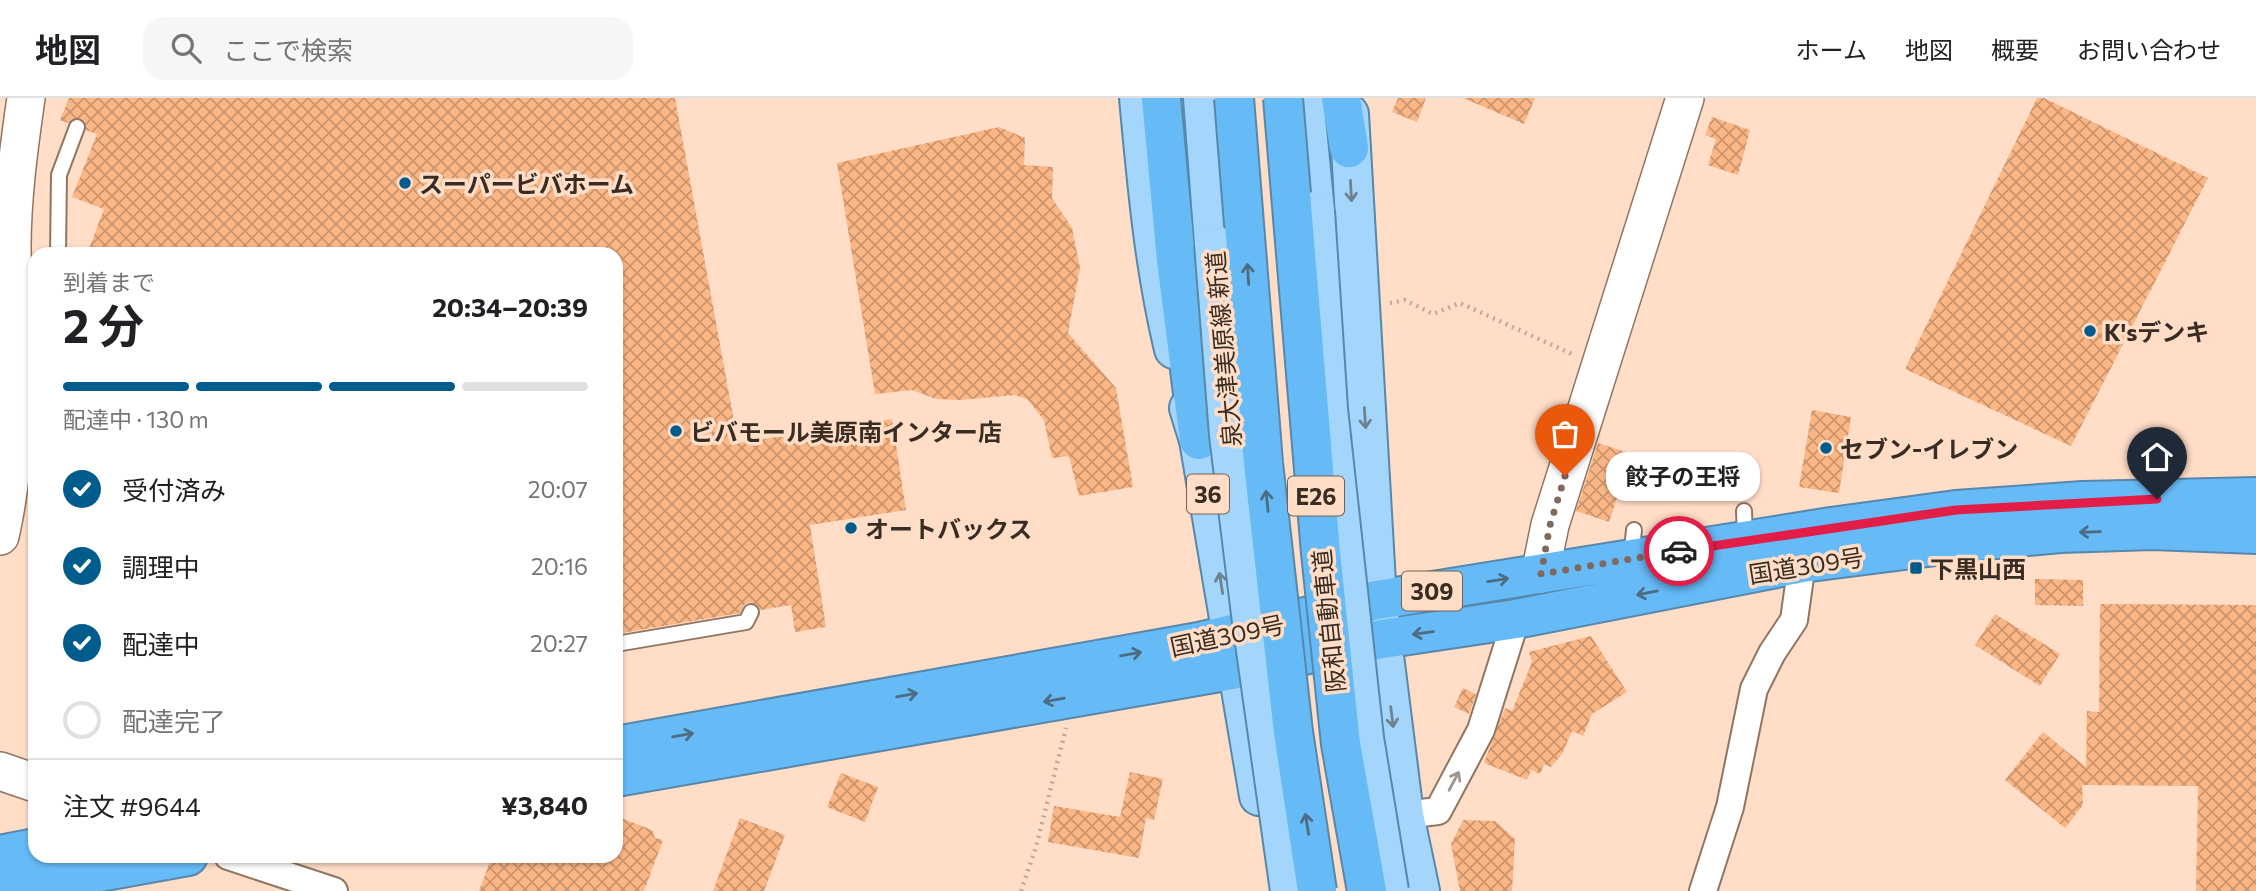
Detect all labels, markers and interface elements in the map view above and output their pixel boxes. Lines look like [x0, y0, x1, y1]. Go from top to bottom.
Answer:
search box [143, 17, 633, 80]
text: 地図 [35, 28, 101, 69]
icon: search [167, 29, 205, 67]
text: ここで検索 [223, 34, 353, 65]
text: ホーム [1796, 35, 1867, 64]
text: 地図 [1905, 35, 1953, 64]
text: 概要 [1991, 35, 2039, 64]
text: お問い合わせ [2077, 35, 2221, 64]
place label: スーパービバホーム [419, 169, 634, 198]
marker: スーパービバホーム [397, 175, 413, 191]
one-way arrow [1345, 179, 1358, 202]
street label: 泉大津美原線 新道 [1200, 250, 1246, 448]
one-way arrow [1241, 263, 1254, 286]
text: 到着まで [63, 268, 155, 296]
text: 20:34–20:39 [432, 291, 588, 322]
text: 2 分 [63, 296, 144, 352]
place label: K'sデンキ [2104, 317, 2209, 346]
marker: K'sデンキ [2082, 323, 2098, 339]
pin [1535, 404, 1595, 476]
text: 配達中 · 130 m [63, 405, 209, 433]
one-way arrow [1359, 406, 1372, 429]
icon: bag [1546, 415, 1584, 453]
place label: ビバモール美原南インター店 [690, 417, 1002, 446]
marker: ビバモール美原南インター店 [668, 423, 684, 439]
pin [2127, 427, 2187, 499]
place label: セブン-イレブン [1840, 434, 2018, 463]
icon: home [2138, 438, 2176, 476]
marker: セブン-イレブン [1818, 440, 1834, 456]
callout: 餃子の王将 [1607, 452, 1761, 500]
text: 餃子の王将 [1626, 462, 1741, 490]
icon: check [63, 470, 101, 508]
text: 受付済み [122, 474, 226, 505]
road number: 36 [1187, 474, 1229, 514]
text: 20:07 [528, 475, 588, 503]
road number: E26 [1288, 476, 1344, 516]
one-way arrow [1260, 490, 1273, 512]
place label: オートバックス [865, 514, 1032, 543]
courier [1644, 516, 1714, 586]
marker: オートバックス [843, 520, 859, 536]
one-way arrow [2079, 526, 2102, 539]
icon: car [1660, 532, 1698, 570]
street label: 国道309号 [1746, 542, 1866, 588]
icon: check [63, 547, 101, 585]
street label: 阪和自動車道 [1306, 548, 1350, 694]
text: 調理中 [122, 551, 200, 582]
text: 20:16 [531, 552, 588, 580]
place label: 下黒山西 [1930, 554, 2026, 583]
marker: 下黒山西 [1908, 560, 1924, 576]
one-way arrow [1214, 572, 1227, 594]
road number: 309 [1402, 572, 1462, 610]
one-way arrow [1486, 574, 1509, 587]
one-way arrow [1636, 587, 1659, 601]
street label: 国道309号 [1167, 609, 1287, 661]
icon: check [63, 624, 101, 662]
one-way arrow [1412, 626, 1434, 639]
text: 配達中 [122, 628, 200, 659]
text: 20:27 [530, 629, 588, 657]
one-way arrow [1119, 647, 1142, 660]
one-way arrow [895, 688, 918, 701]
one-way arrow [1043, 694, 1066, 707]
text: 配達完了 [122, 705, 226, 736]
one-way arrow [1385, 706, 1398, 728]
one-way arrow [671, 728, 694, 741]
one-way arrow [1447, 771, 1461, 791]
text: ¥3,840 [501, 789, 588, 820]
text: 注文 #9644 [63, 790, 201, 821]
one-way arrow [1300, 813, 1313, 835]

